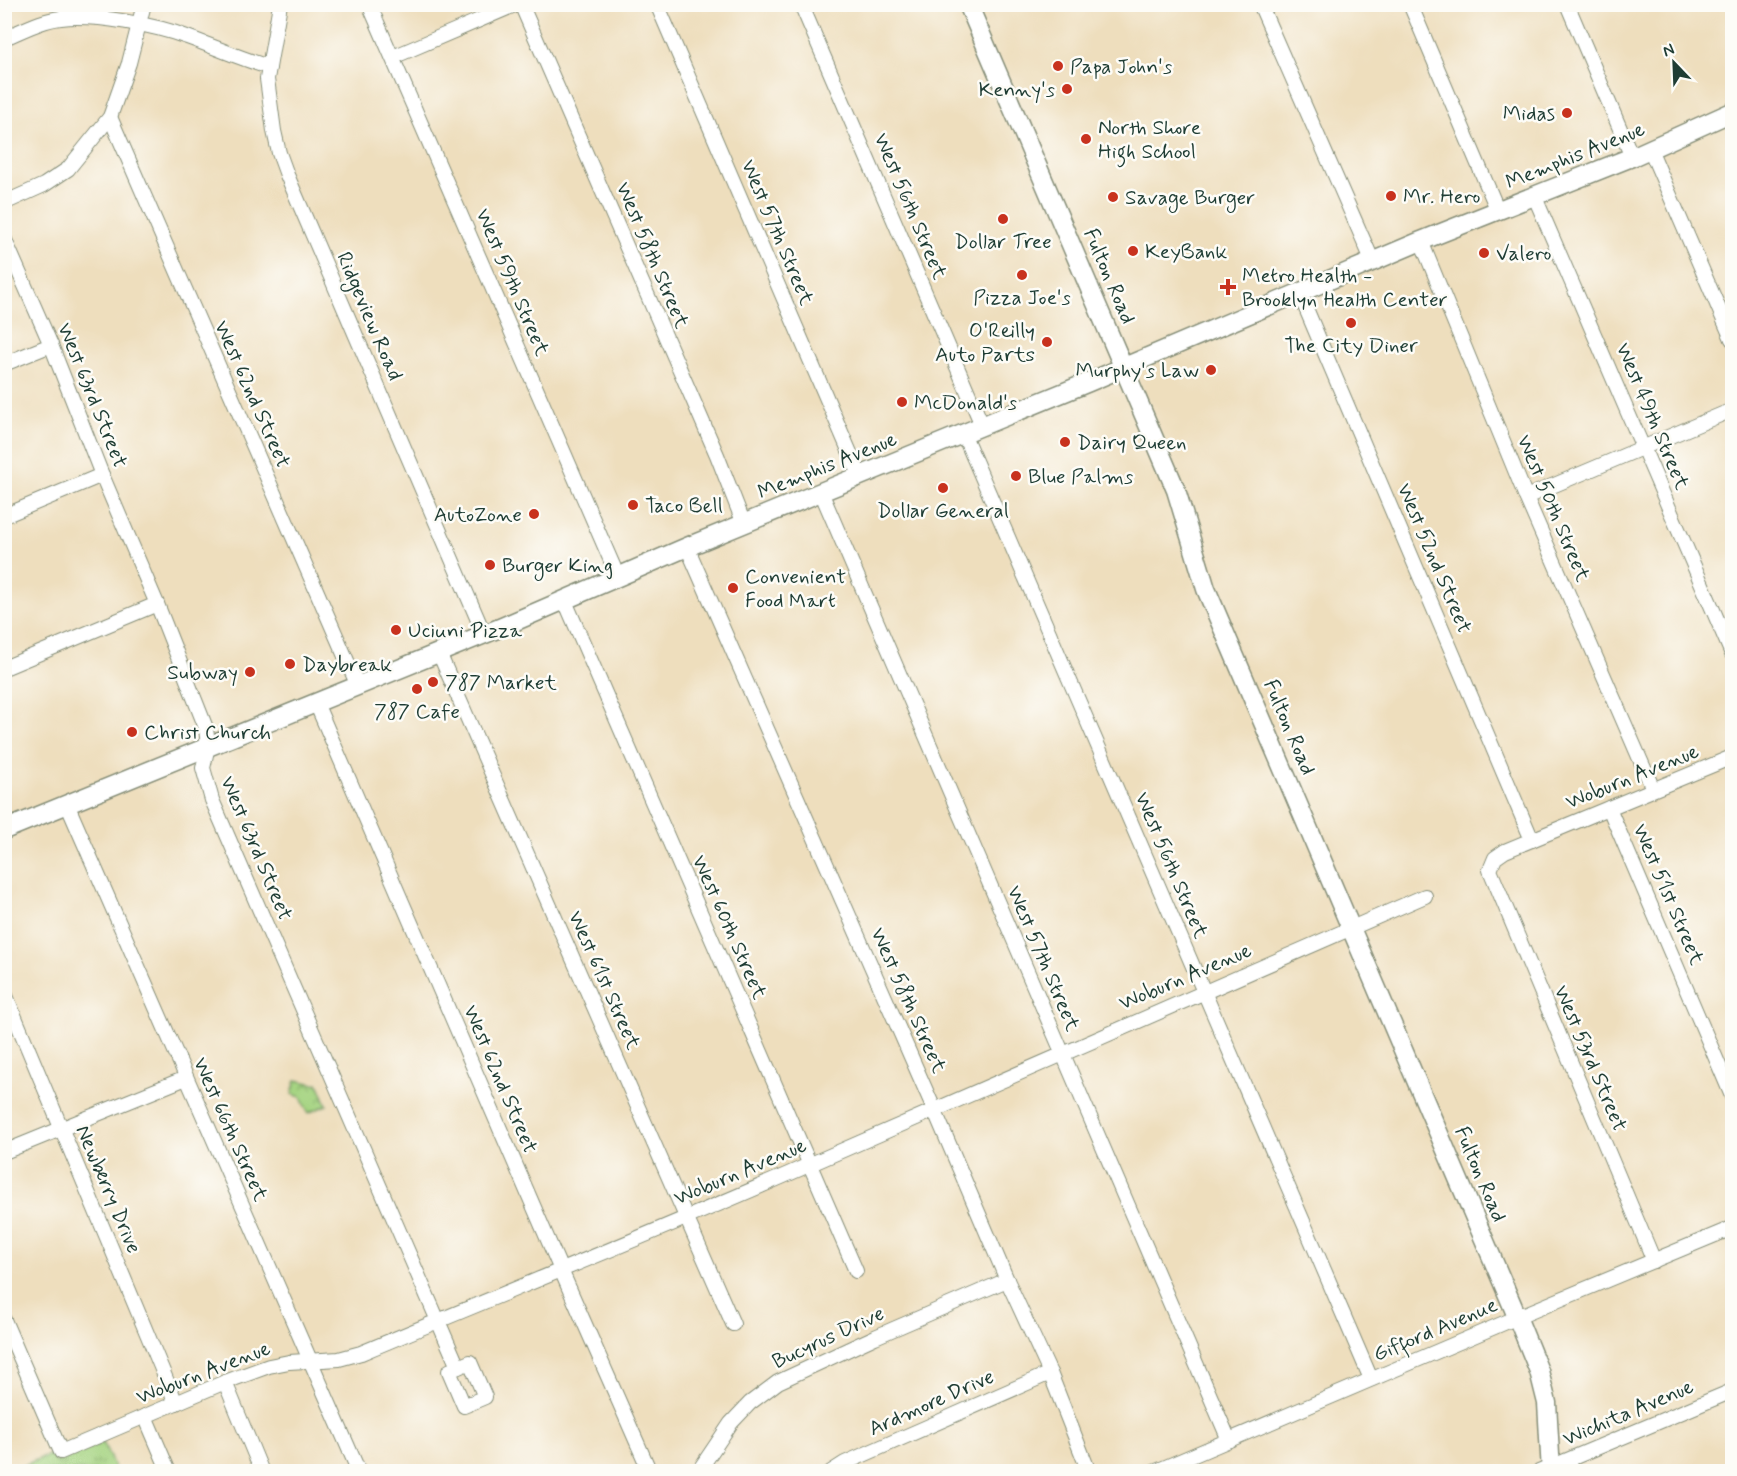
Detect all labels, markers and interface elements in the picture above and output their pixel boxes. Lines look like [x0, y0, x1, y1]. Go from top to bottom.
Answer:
north arrow [1644, 33, 1704, 93]
text: N [1660, 39, 1678, 62]
place label: Papa John's [1070, 53, 1172, 81]
marker: Papa John's [1051, 59, 1065, 73]
place label: Kenny's [978, 76, 1055, 104]
marker: Kenny's [1060, 82, 1074, 96]
place label: Midas [1503, 100, 1555, 128]
marker: Midas [1560, 106, 1574, 120]
place label: North Shore High School [1098, 114, 1201, 168]
street label: Memphis Avenue [1502, 115, 1649, 197]
street label: West 56th Street [867, 129, 954, 284]
marker: North Shore High School [1079, 132, 1093, 146]
street label: West 57th Street [734, 155, 821, 310]
street label: West 58th Street [609, 178, 696, 333]
place label: Mr. Hero [1403, 183, 1481, 211]
place label: Savage Burger [1125, 184, 1255, 213]
marker: Mr. Hero [1384, 189, 1398, 203]
marker: Savage Burger [1106, 190, 1120, 204]
street label: West 59th Street [468, 205, 556, 361]
marker: Dollar Tree [996, 212, 1010, 226]
street label: Fulton Road [1076, 224, 1142, 329]
place label: Dollar Tree [954, 228, 1052, 256]
place label: KeyBank [1145, 238, 1227, 266]
place label: Valero [1496, 240, 1551, 268]
marker: KeyBank [1126, 244, 1140, 258]
marker: Valero [1477, 246, 1491, 260]
street label: Ridgeview Road [328, 248, 409, 385]
place label: Metro Health - Brooklyn Health Center [1242, 262, 1448, 314]
marker: Pizza Joe's [1015, 268, 1029, 282]
marker: Metro Health - Brooklyn Health Center [1219, 278, 1237, 296]
place label: Pizza Joe's [973, 284, 1071, 312]
street label: West 62nd Street [207, 316, 297, 473]
marker: The City Diner [1344, 316, 1358, 330]
place label: O'Reilly Auto Parts [935, 317, 1035, 369]
street label: West 63rd Street [50, 319, 134, 472]
place label: The City Diner [1284, 332, 1418, 360]
marker: O'Reilly Auto Parts [1040, 335, 1054, 349]
street label: West 49th Street [1609, 339, 1696, 495]
place label: Murphy's Law [1075, 357, 1199, 385]
marker: Murphy's Law [1204, 363, 1218, 377]
place label: McDonald's [914, 389, 1017, 417]
marker: McDonald's [895, 395, 909, 409]
street label: Memphis Avenue [754, 425, 901, 507]
place label: Dairy Queen [1077, 429, 1187, 457]
street label: West 50th Street [1510, 431, 1597, 587]
marker: Dairy Queen [1058, 435, 1072, 449]
place label: Blue Palms [1028, 463, 1133, 491]
marker: Blue Palms [1009, 469, 1023, 483]
street label: West 52nd Street [1390, 479, 1478, 638]
marker: Dollar General [936, 481, 950, 495]
place label: Taco Bell [645, 492, 723, 520]
place label: Dollar General [877, 497, 1009, 525]
marker: Taco Bell [626, 498, 640, 512]
place label: AutoZone [434, 501, 522, 529]
marker: AutoZone [527, 507, 541, 521]
place label: Burger King [502, 552, 613, 581]
marker: Burger King [483, 558, 497, 572]
place label: Convenient Food Mart [745, 563, 846, 615]
marker: Convenient Food Mart [726, 581, 740, 595]
place label: Uciuni Pizza [408, 617, 522, 645]
marker: Uciuni Pizza [389, 623, 403, 637]
place label: Daybreak [302, 651, 392, 679]
marker: Daybreak [283, 657, 297, 671]
place label: Subway [167, 659, 238, 687]
marker: Subway [243, 665, 257, 679]
place label: 787 Market [445, 669, 557, 697]
marker: 787 Market [426, 675, 440, 689]
street label: Fulton Road [1256, 675, 1322, 780]
marker: 787 Cafe [410, 682, 424, 696]
place label: 787 Cafe [374, 698, 460, 726]
place label: Christ Church [144, 719, 271, 747]
marker: Christ Church [125, 725, 139, 739]
street label: Woburn Avenue [1561, 737, 1703, 816]
street label: West 63rd Street [213, 772, 299, 925]
street label: West 56th Street [1128, 788, 1215, 943]
street label: West 51st Street [1626, 820, 1711, 970]
street label: West 60th Street [685, 851, 774, 1004]
street label: West 57th Street [1000, 881, 1087, 1036]
street label: West 61st Street [561, 907, 647, 1055]
street label: West 58th Street [864, 923, 953, 1078]
street label: Woburn Avenue [1115, 936, 1256, 1017]
street label: West 53rd Street [1547, 981, 1633, 1136]
street label: West 62nd Street [456, 1001, 544, 1158]
street label: West 66th Street [186, 1053, 275, 1206]
street label: Newberry Drive [68, 1121, 148, 1258]
street label: Fulton Road [1447, 1122, 1513, 1227]
street label: Woburn Avenue [670, 1131, 811, 1212]
street label: Gifford Avenue [1369, 1291, 1503, 1371]
street label: Bucyrus Drive [768, 1300, 889, 1376]
street label: Woburn Avenue [132, 1334, 275, 1411]
street label: Ardmore Drive [864, 1363, 999, 1443]
street label: Wichita Avenue [1559, 1373, 1698, 1453]

